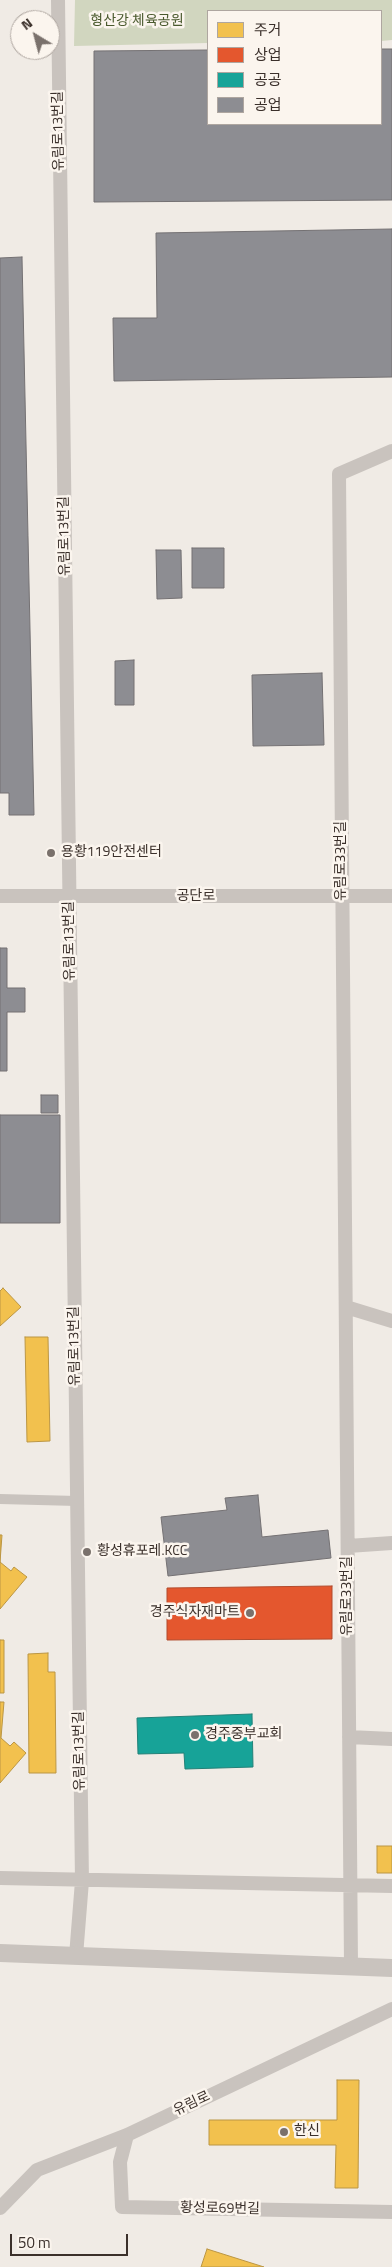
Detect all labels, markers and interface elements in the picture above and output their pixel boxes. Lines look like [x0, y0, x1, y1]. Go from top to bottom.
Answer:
north arrow [10, 10, 60, 60]
legend [207, 10, 382, 125]
text: N [16, 12, 36, 35]
park label: 형산강 체육공원 [90, 14, 184, 30]
text: 주거 [254, 18, 282, 41]
text: 상업 [254, 43, 282, 66]
text: 공공 [254, 68, 282, 91]
street label: 유림로13번길 [50, 91, 68, 171]
text: 공업 [254, 93, 282, 116]
street label: 유림로13번길 [56, 496, 74, 576]
street label: 유림로33번길 [334, 821, 350, 901]
place label: 용황119안전센터 [61, 845, 162, 861]
marker: 용황119안전센터 [45, 847, 57, 859]
street label: 공단로 [177, 889, 215, 905]
street label: 유림로13번길 [61, 901, 79, 981]
street label: 유림로13번길 [66, 1306, 84, 1386]
place label: 황성휴포레.KCC [97, 1544, 187, 1560]
marker: 황성휴포레.KCC [81, 1546, 93, 1558]
street label: 유림로33번길 [340, 1556, 356, 1636]
place label: 경주식자재마트 [150, 1605, 240, 1621]
marker: 경주식자재마트 [244, 1607, 256, 1619]
street label: 유림로13번길 [71, 1711, 89, 1791]
place label: 경주중부교회 [205, 1727, 282, 1743]
marker: 경주중부교회 [189, 1729, 201, 1741]
street label: 유림로 [171, 2088, 213, 2120]
place label: 한신 [294, 2124, 320, 2140]
marker: 한신 [278, 2126, 290, 2138]
street label: 황성로69번길 [180, 2200, 260, 2218]
scale bar [12, 2224, 130, 2256]
text: 50 m [18, 2231, 51, 2254]

